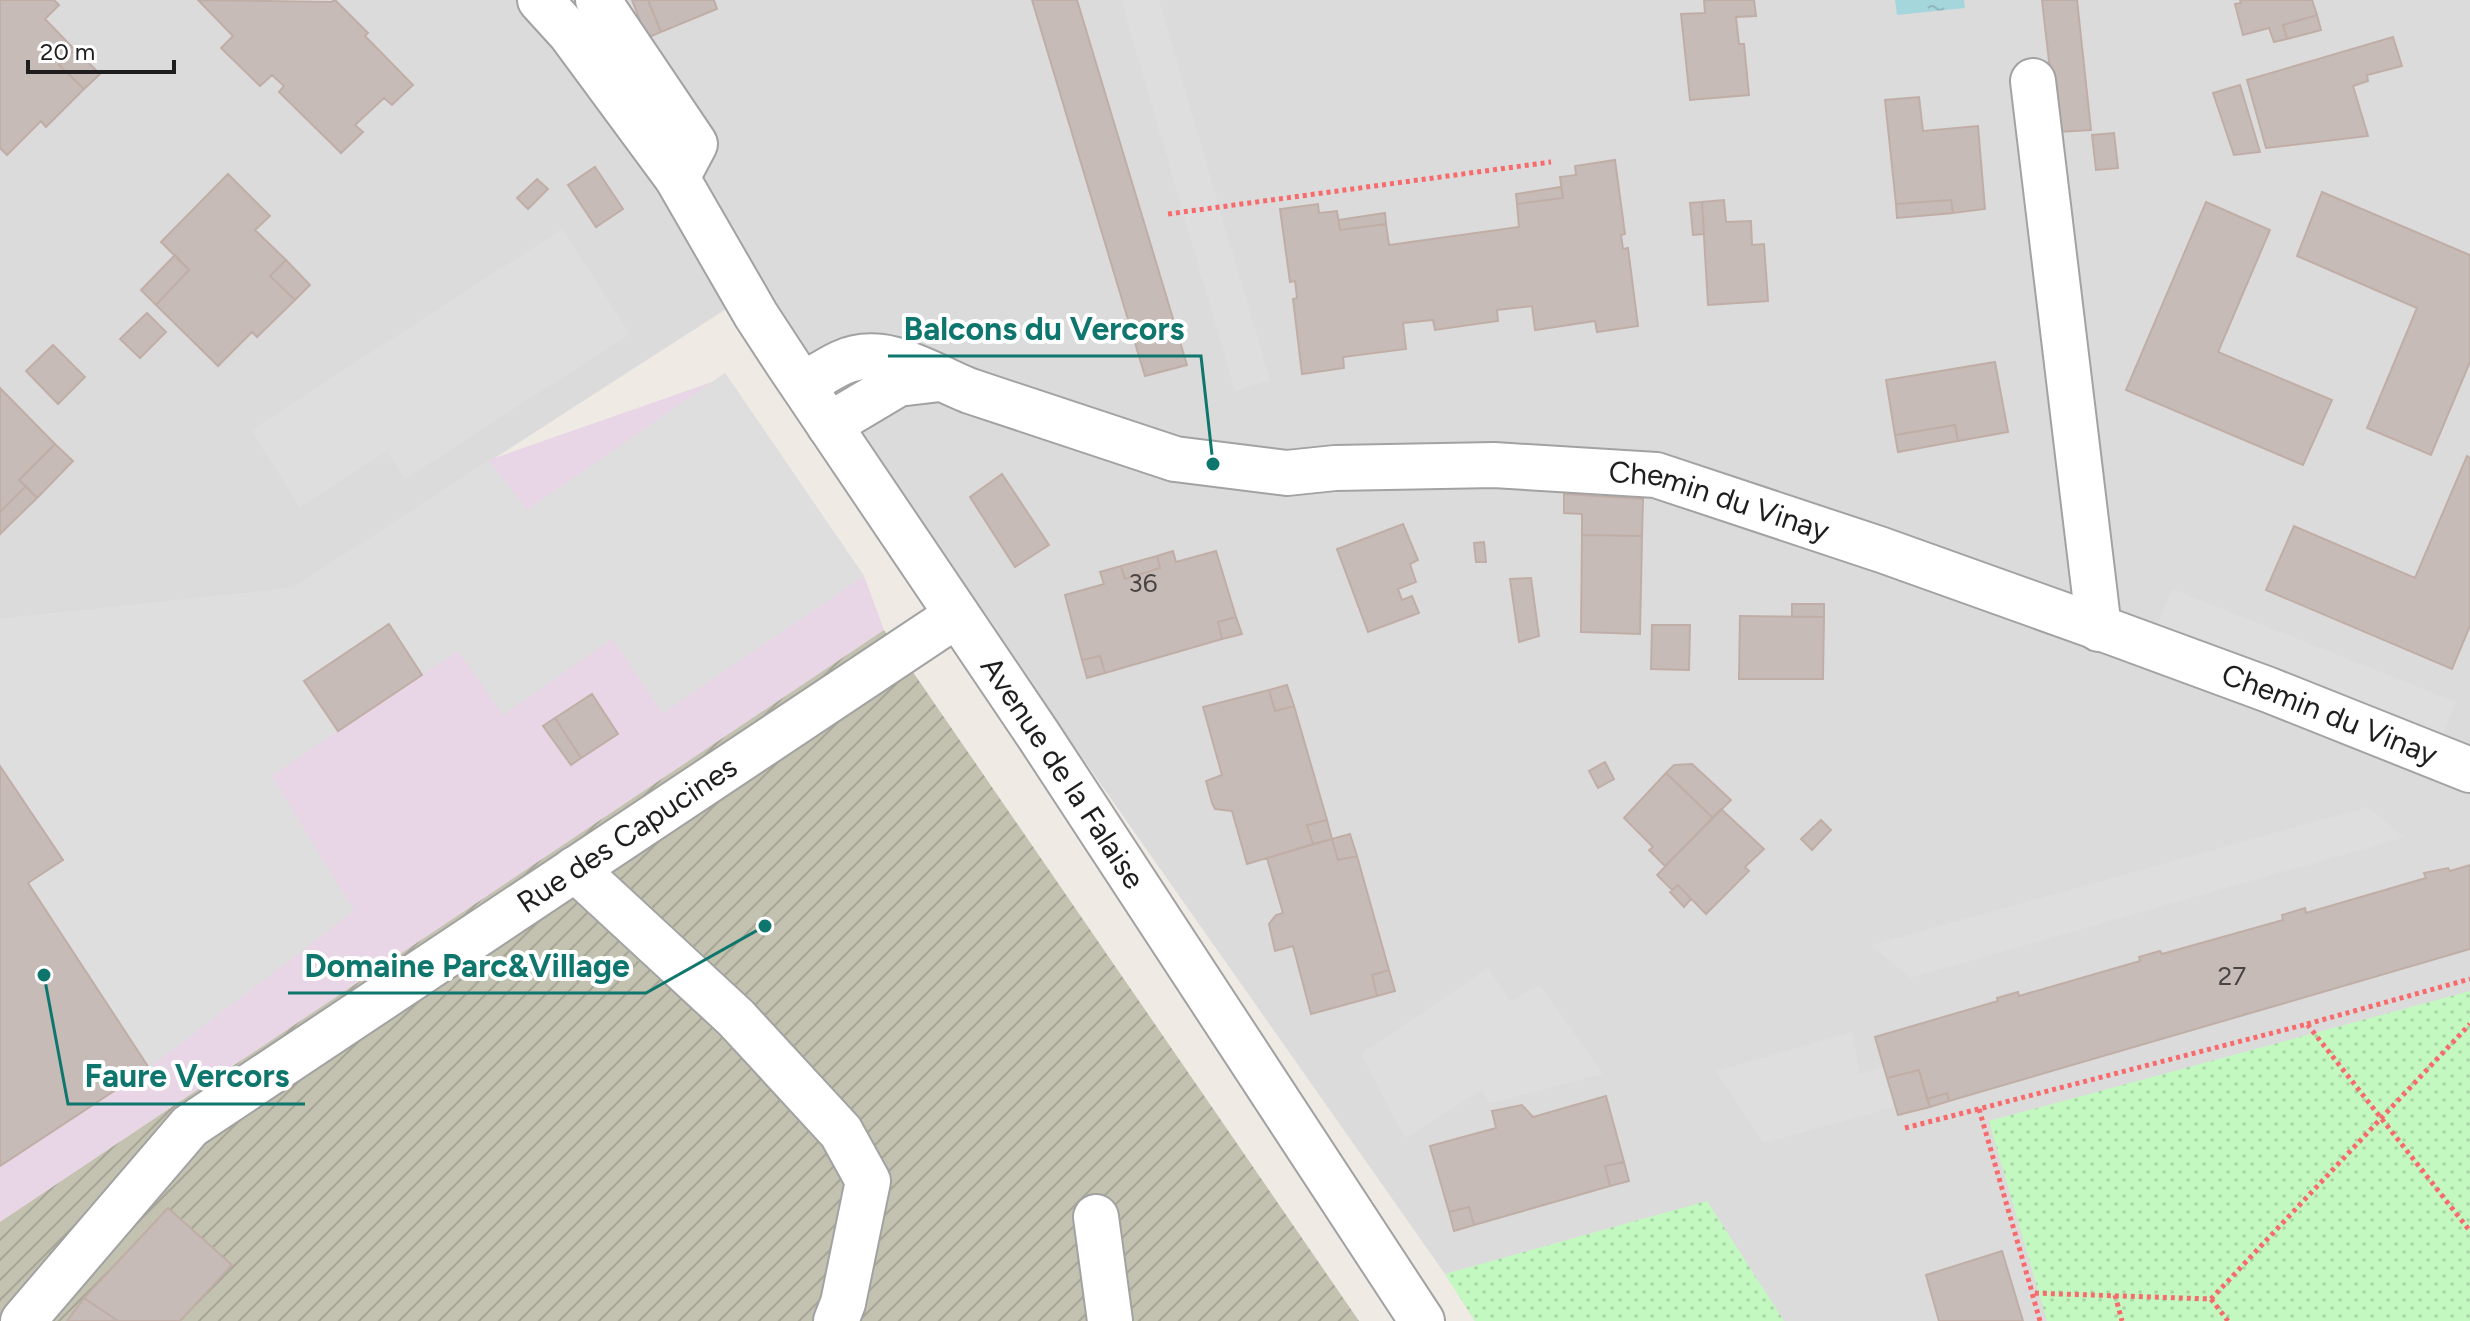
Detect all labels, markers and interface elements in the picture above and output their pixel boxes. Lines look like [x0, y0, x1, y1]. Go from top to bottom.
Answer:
scale bar [28, 24, 174, 74]
text: 20 m [40, 37, 95, 66]
callout: Balcons du Vercors [888, 300, 1201, 356]
text: Balcons du Vercors [904, 310, 1185, 348]
street label: Chemin du Vinay [1608, 453, 1834, 549]
house number: 36 [1129, 567, 1157, 599]
street label: Avenue de la Falaise [973, 650, 1153, 896]
street label: Chemin du Vinay [2217, 655, 2443, 773]
street label: Rue des Capucines [510, 748, 744, 921]
callout: Domaine Parc&Village [288, 937, 646, 993]
text: Domaine Parc&Village [304, 947, 630, 985]
house number: 27 [2218, 960, 2246, 992]
callout: Faure Vercors [68, 1048, 305, 1104]
text: Faure Vercors [85, 1057, 290, 1095]

